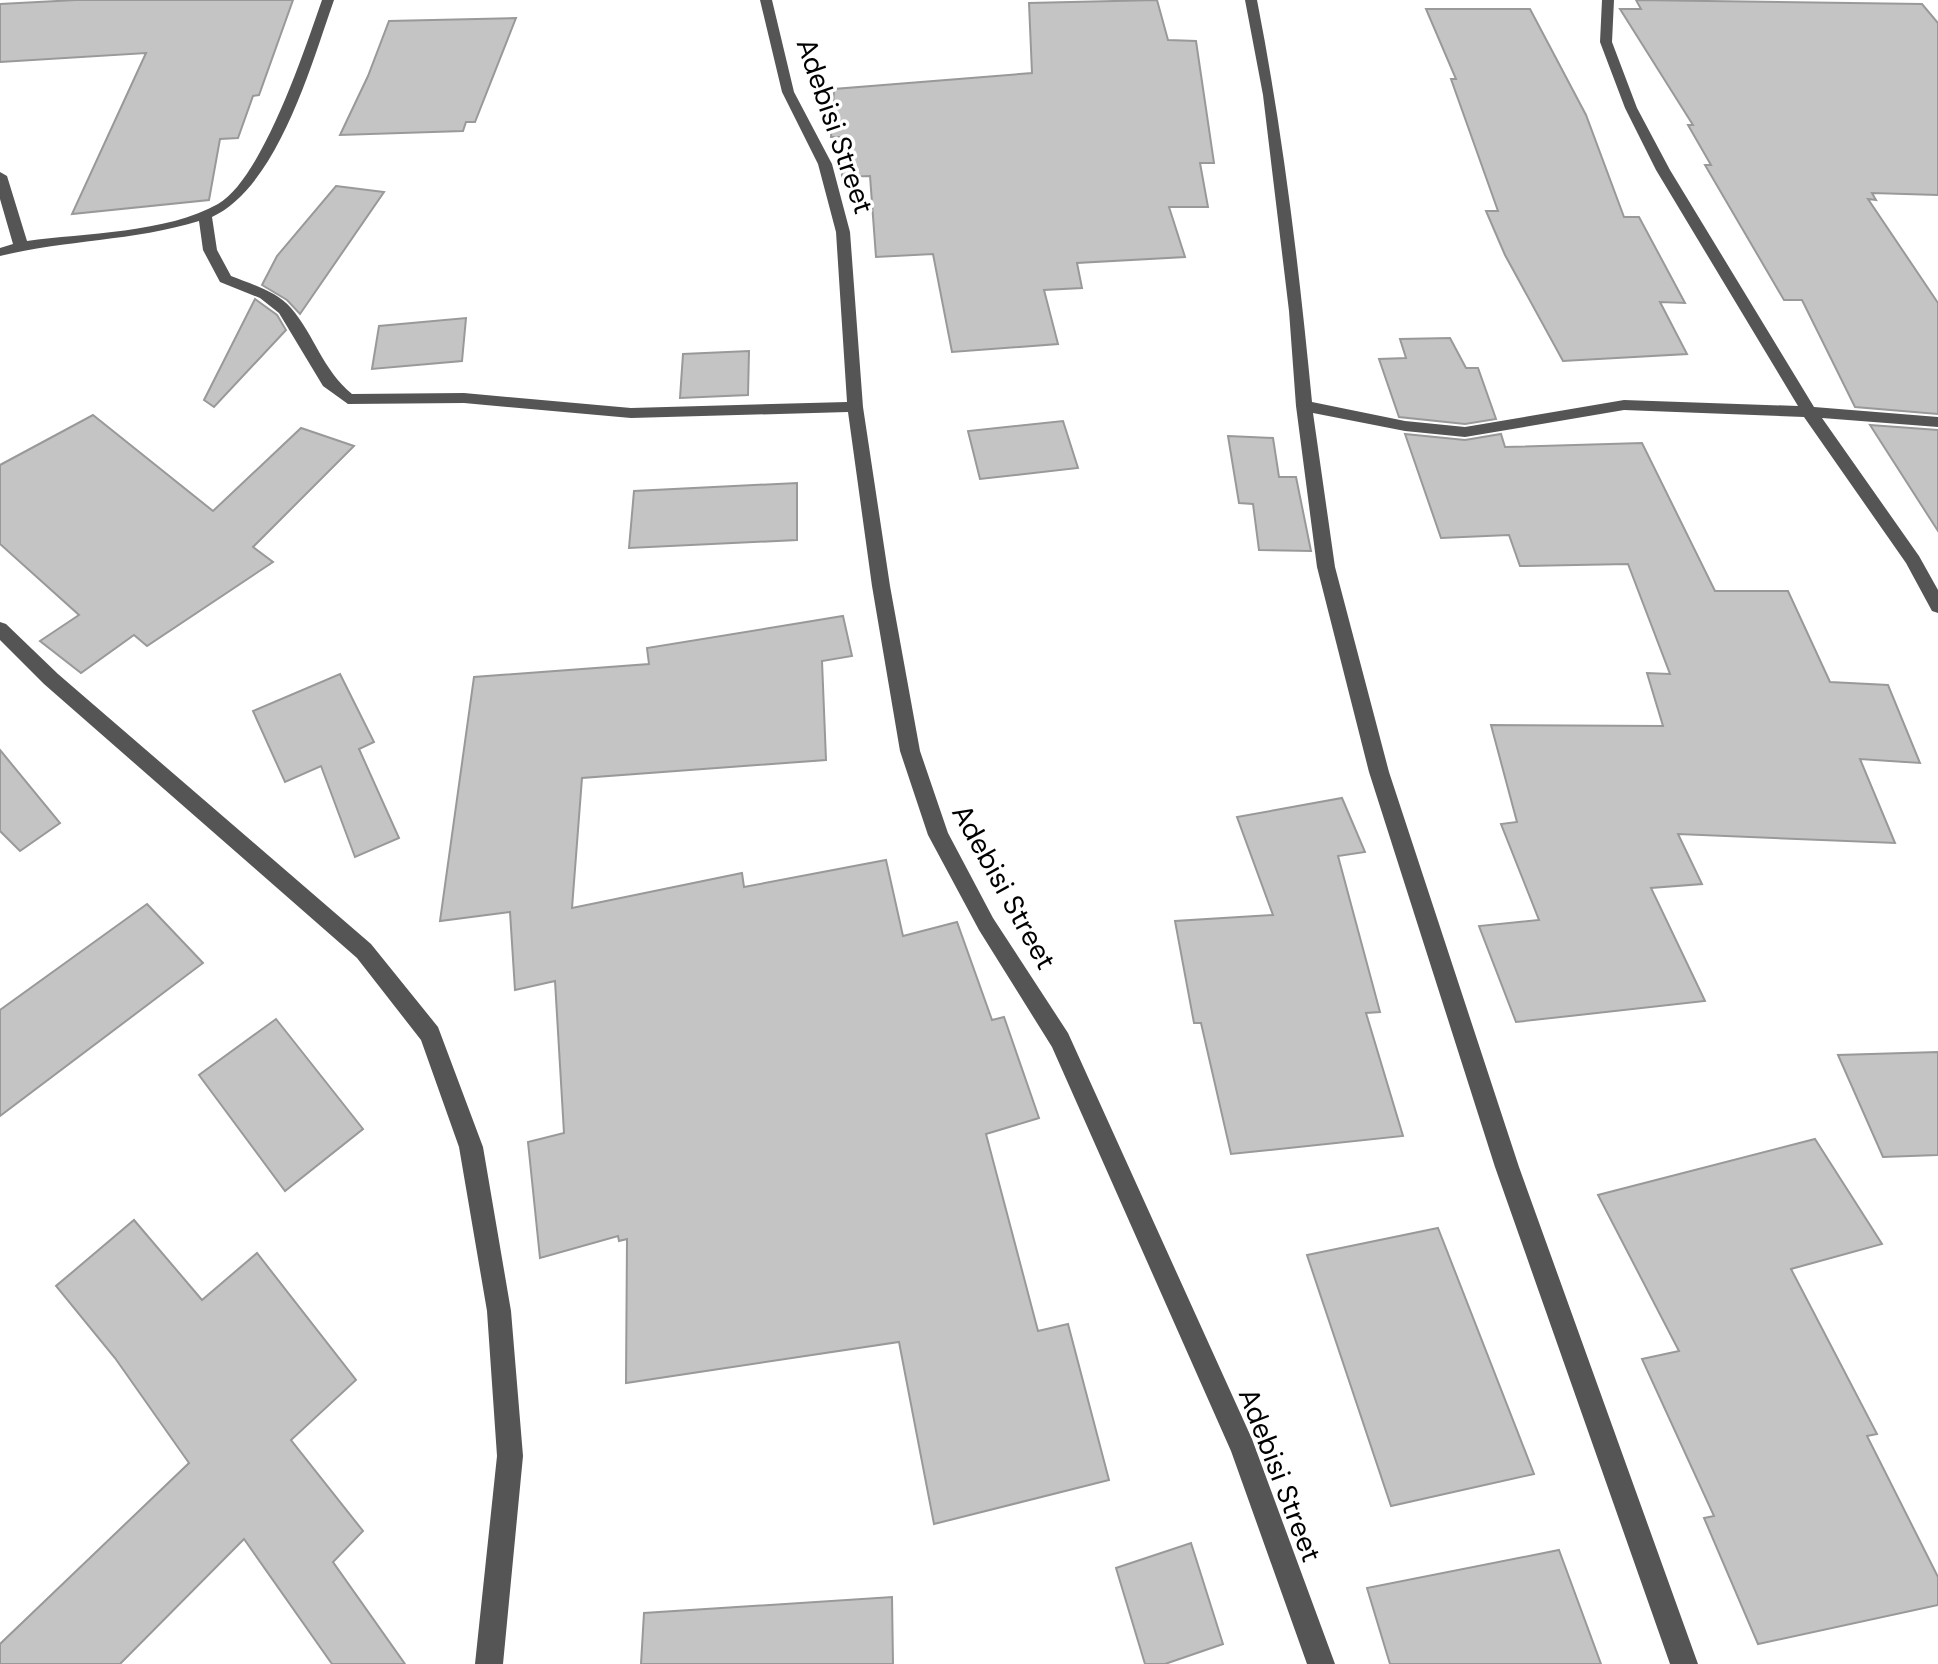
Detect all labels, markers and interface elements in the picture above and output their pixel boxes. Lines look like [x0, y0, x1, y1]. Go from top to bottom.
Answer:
street label: Adebisi Street [788, 33, 882, 219]
street label: Adebisi Street [943, 798, 1065, 976]
street label: Adebisi Street [1230, 1383, 1330, 1567]

